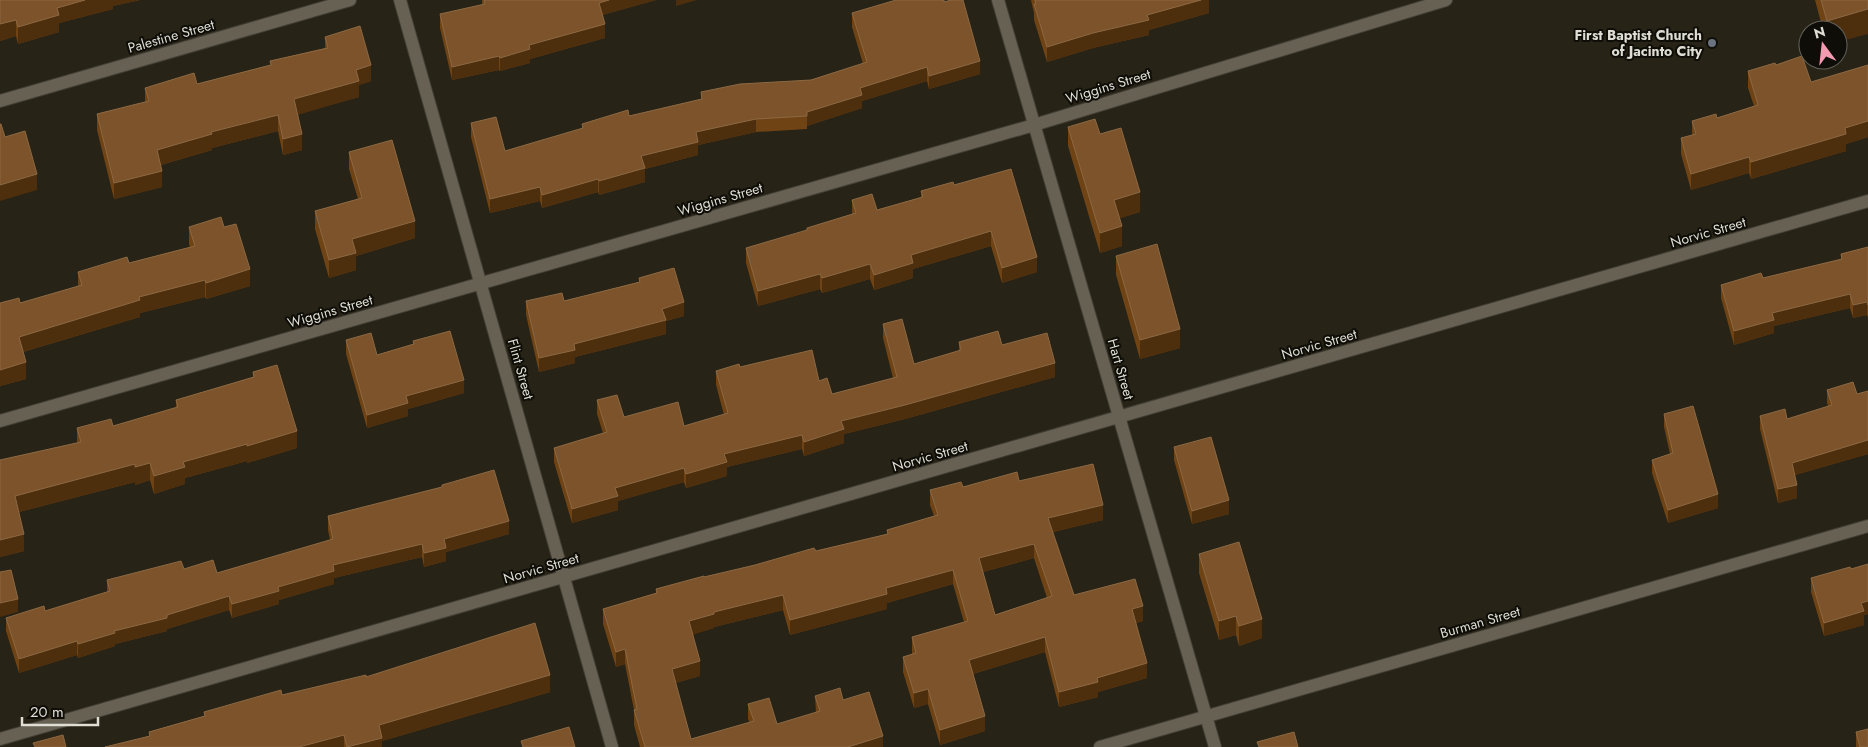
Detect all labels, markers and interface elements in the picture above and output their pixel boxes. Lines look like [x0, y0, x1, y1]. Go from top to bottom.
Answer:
street label: Palestine Street [125, 14, 217, 58]
north arrow [1798, 20, 1848, 70]
text: N [1812, 21, 1828, 44]
place label: First Baptist Church of Jacinto City [1575, 25, 1703, 61]
marker: First Baptist Church of Jacinto City [1706, 37, 1718, 49]
street label: Wiggins Street [1063, 63, 1153, 108]
street label: Wiggins Street [675, 177, 766, 221]
street label: Norvic Street [1668, 211, 1749, 252]
street label: Wiggins Street [285, 289, 376, 333]
street label: Norvic Street [1279, 323, 1360, 364]
street label: Flint Street [503, 336, 539, 402]
street label: Hart Street [1103, 336, 1139, 402]
street label: Norvic Street [890, 435, 971, 476]
street label: Norvic Street [501, 547, 582, 588]
street label: Burman Street [1438, 601, 1523, 643]
scale bar [22, 694, 99, 726]
text: 20 m [30, 701, 64, 723]

